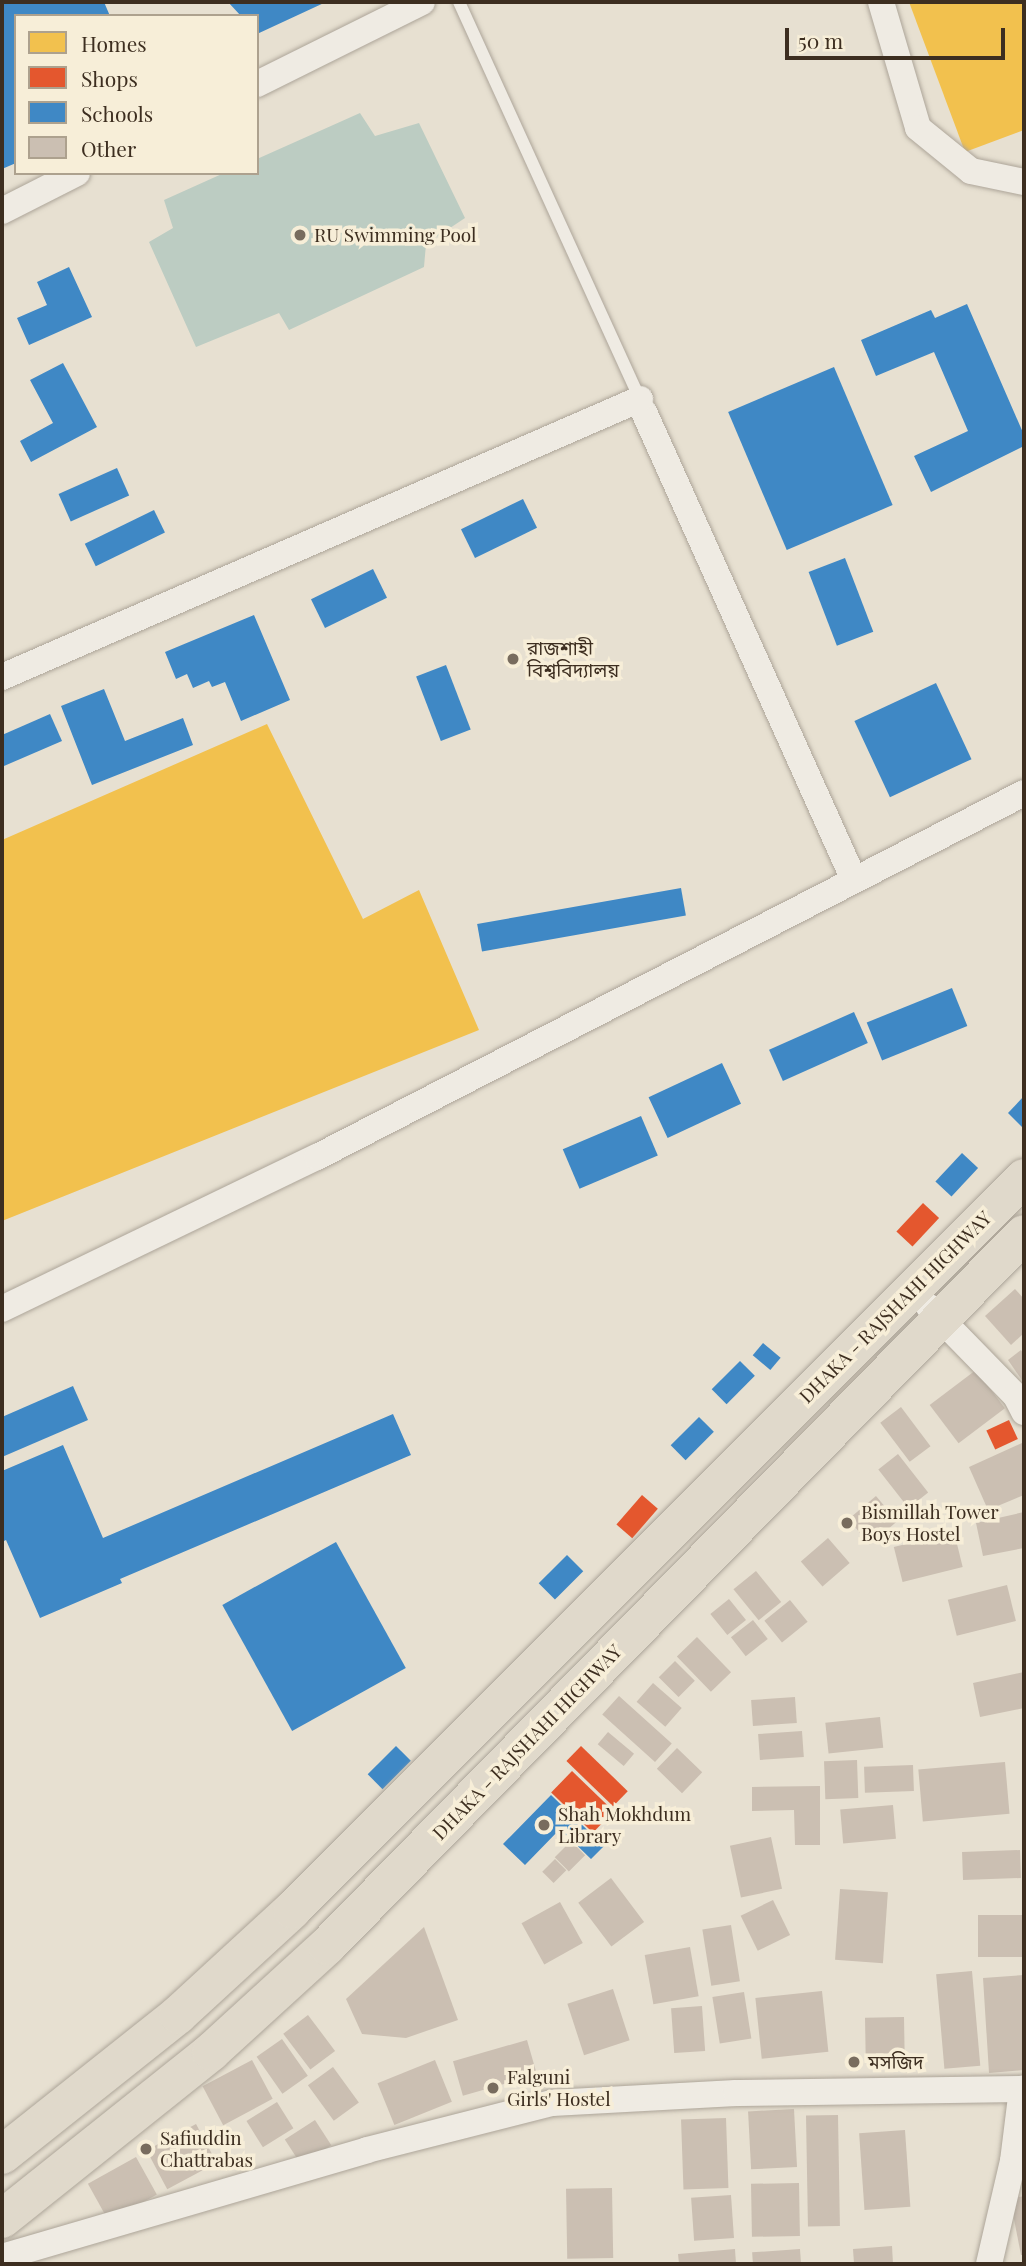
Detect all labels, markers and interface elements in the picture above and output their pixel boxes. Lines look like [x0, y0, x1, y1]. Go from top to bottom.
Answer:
legend [14, 14, 259, 175]
scale bar [788, 14, 1009, 58]
text: 50 m [798, 26, 843, 54]
text: Homes [81, 29, 147, 57]
text: Shops [81, 64, 138, 92]
text: Schools [81, 99, 153, 127]
text: Other [81, 134, 136, 162]
place label: RU Swimming Pool [314, 224, 477, 246]
marker: RU Swimming Pool [292, 227, 308, 243]
place label: রাজশাহী বিশ্ববিদ্যালয় [527, 637, 619, 681]
marker: রাজশাহী বিশ্ববিদ্যালয় [505, 651, 521, 667]
street label: DHAKA - RAJSHAHI HIGHWAY [794, 1206, 996, 1408]
place label: Bismillah Tower Boys Hostel [861, 1501, 999, 1545]
marker: Bismillah Tower Boys Hostel [839, 1515, 855, 1531]
street label: DHAKA - RAJSHAHI HIGHWAY [428, 1640, 626, 1844]
place label: Shah Mokhdum Library [558, 1803, 691, 1847]
marker: Shah Mokhdum Library [536, 1817, 552, 1833]
place label: মসজিদ [868, 2051, 923, 2073]
marker: মসজিদ [846, 2054, 862, 2070]
place label: Falguni Girls' Hostel [507, 2066, 611, 2110]
marker: Falguni Girls' Hostel [485, 2080, 501, 2096]
place label: Safiuddin Chattrabas [160, 2127, 253, 2171]
marker: Safiuddin Chattrabas [138, 2141, 154, 2157]

